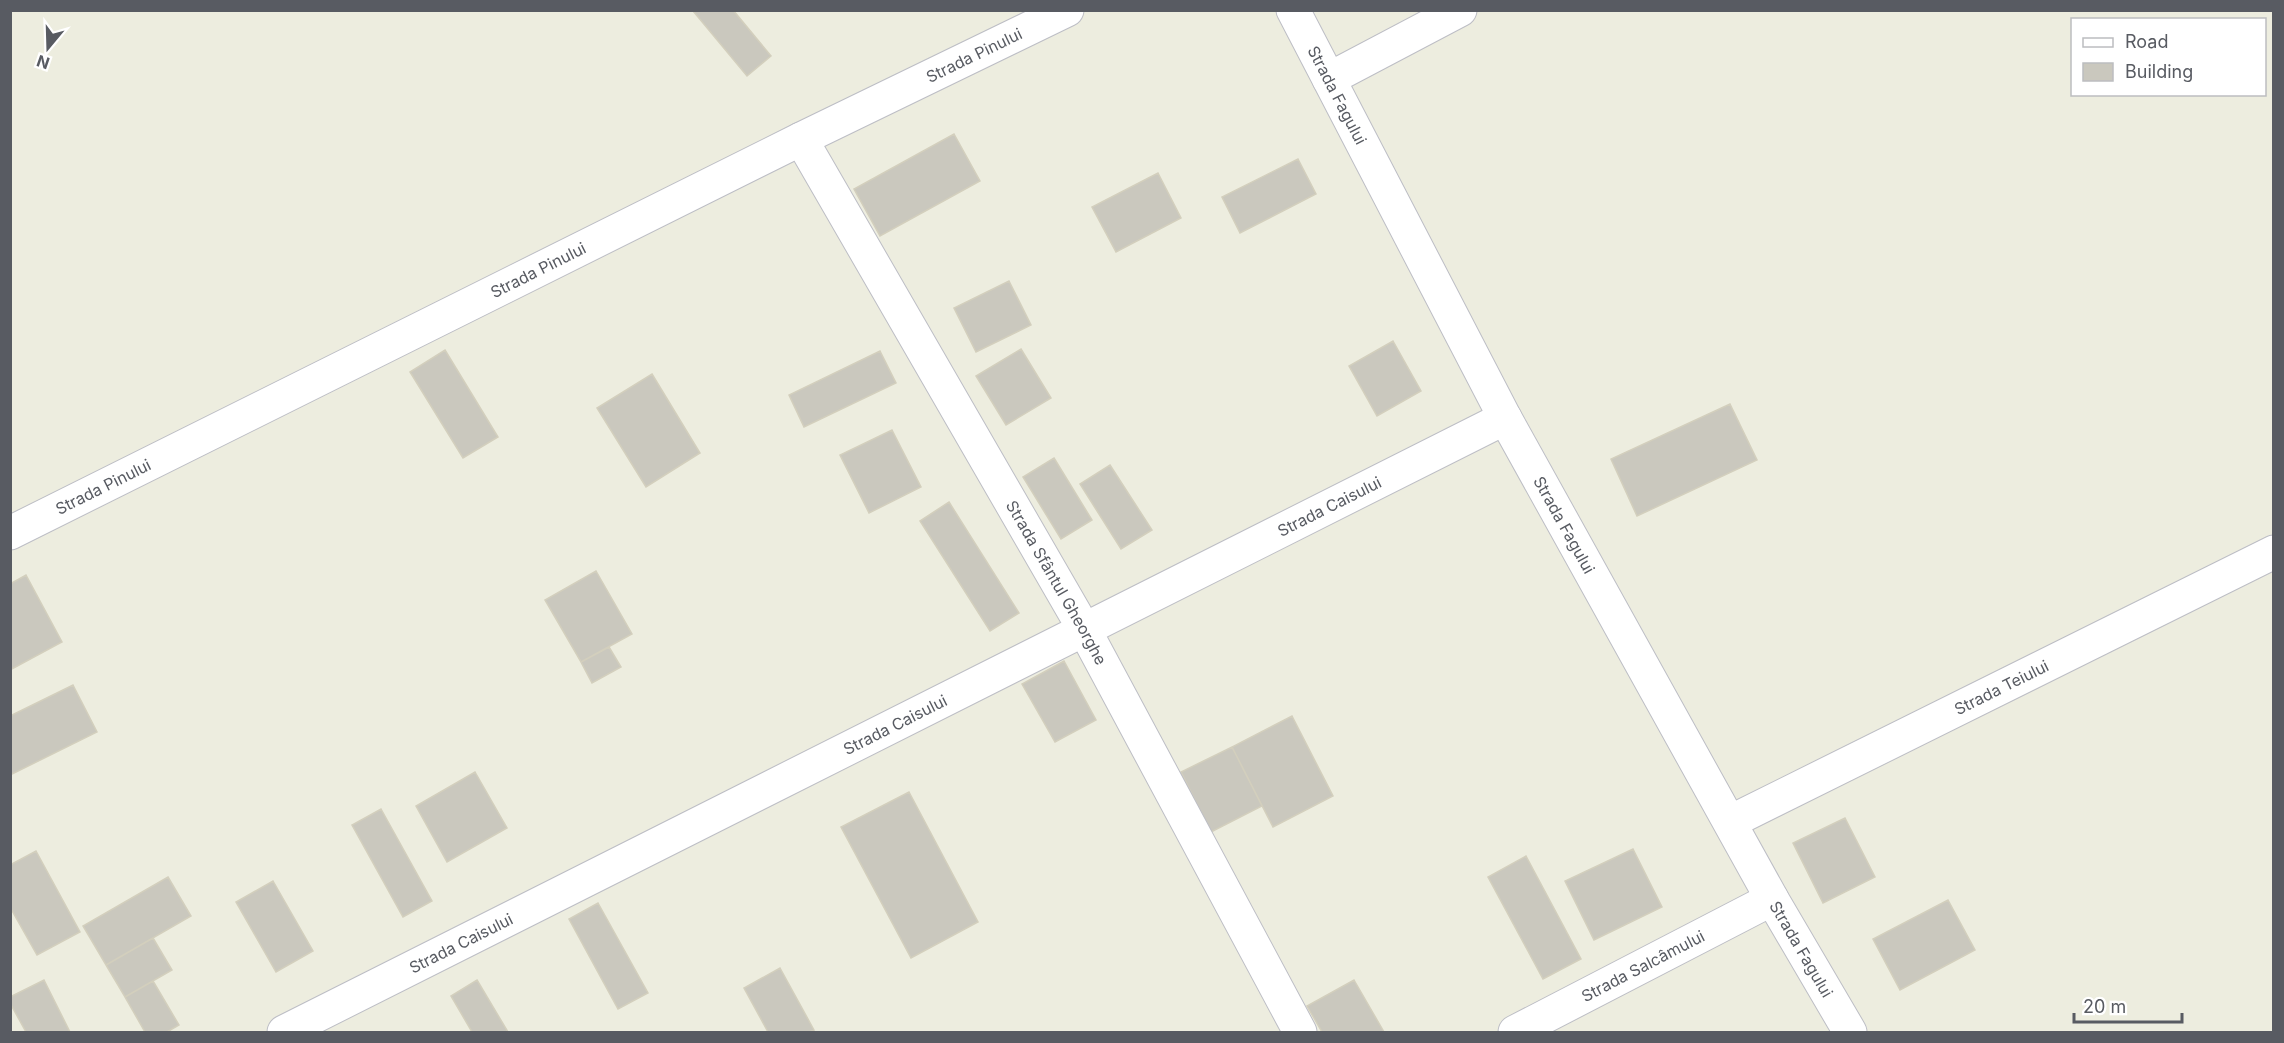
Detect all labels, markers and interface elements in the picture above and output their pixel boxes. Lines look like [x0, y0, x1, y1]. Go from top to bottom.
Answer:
north arrow [18, 18, 78, 78]
legend [2071, 18, 2266, 96]
street label: Strada Pinului [923, 23, 1025, 87]
text: Road [2125, 31, 2168, 52]
street label: Strada Fagului [1303, 43, 1371, 148]
text: N [34, 51, 52, 74]
text: Building [2125, 61, 2193, 82]
street label: Strada Pinului [487, 238, 589, 302]
street label: Strada Pinului [52, 454, 154, 519]
street label: Strada Caisului [1274, 472, 1384, 541]
street label: Strada Fagului [1529, 473, 1599, 577]
street label: Strada Sfântul Gheorghe [1002, 497, 1111, 668]
street label: Strada Teiului [1951, 655, 2052, 719]
street label: Strada Caisului [840, 690, 950, 759]
street label: Strada Fagului [1765, 897, 1837, 1001]
street label: Strada Caisului [406, 909, 516, 977]
street label: Strada Salcâmului [1578, 926, 1708, 1006]
scale bar [2074, 986, 2182, 1024]
text: 20 m [2083, 996, 2126, 1017]

